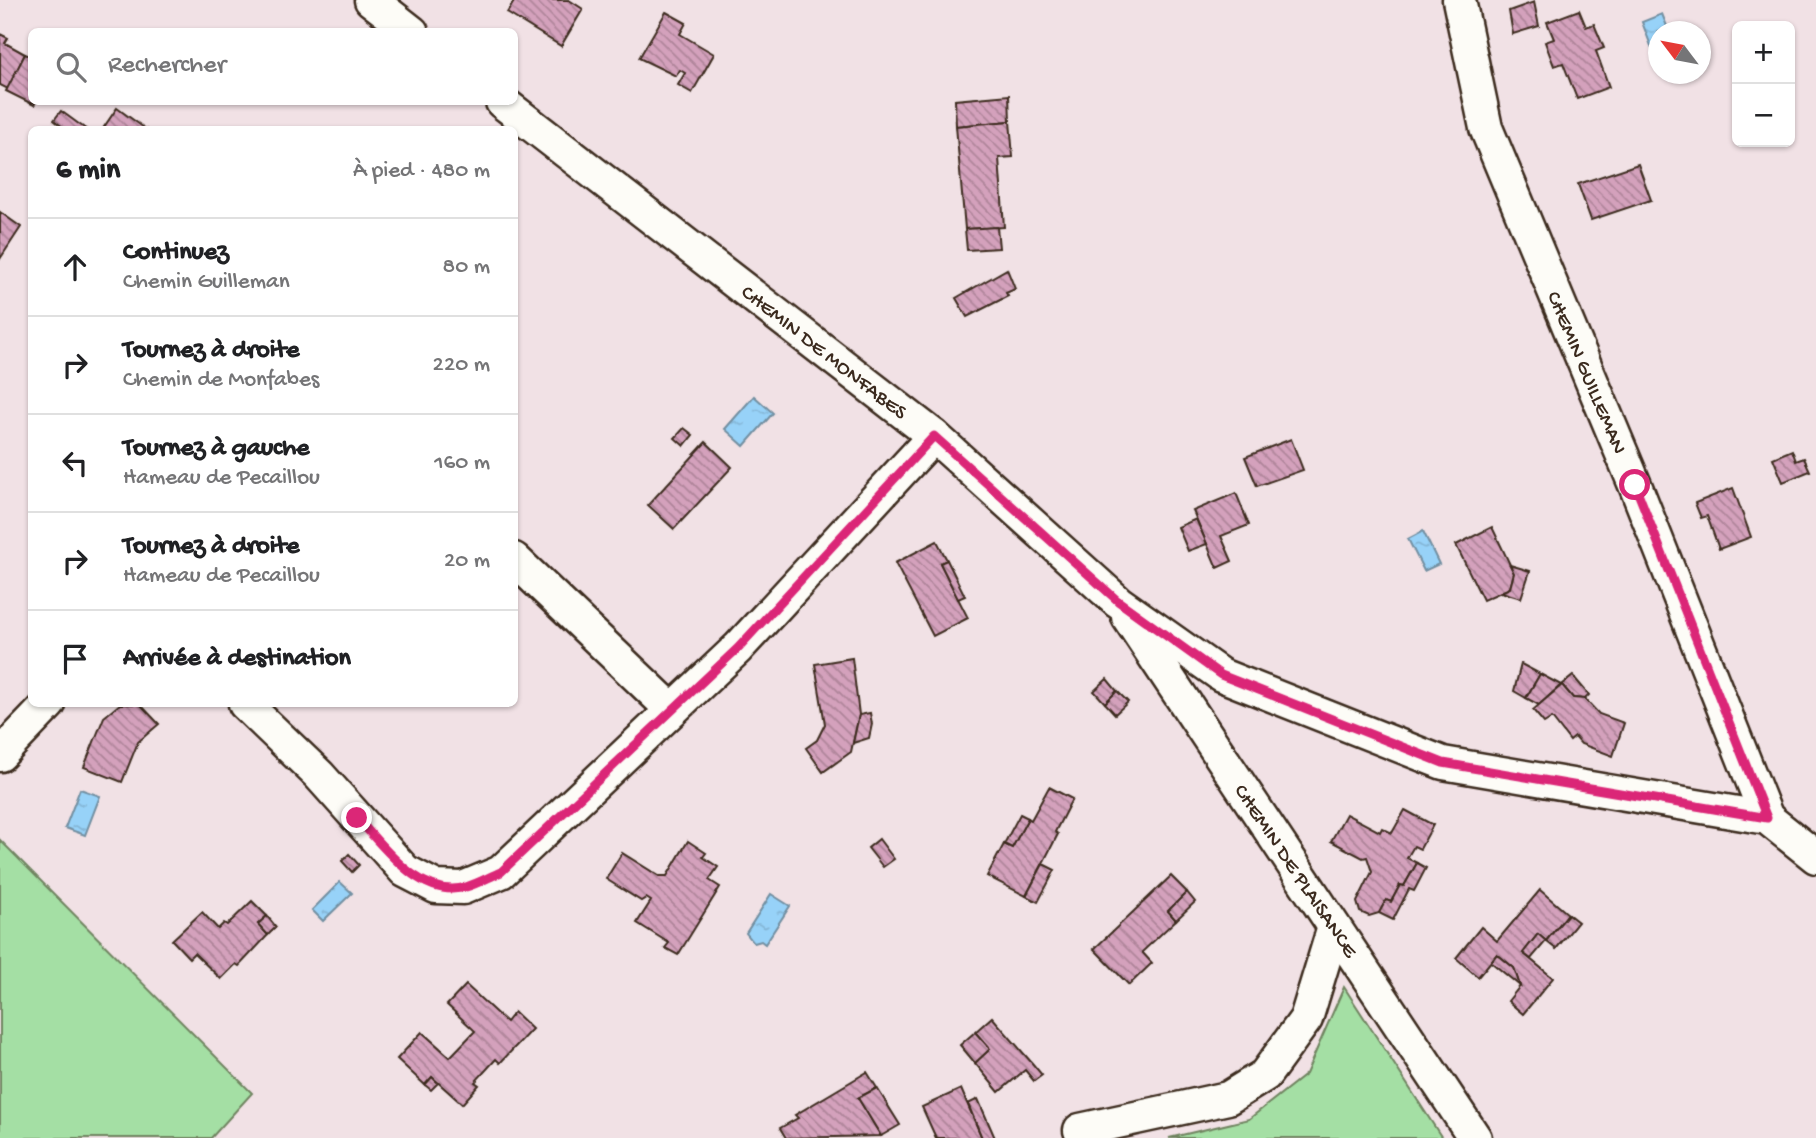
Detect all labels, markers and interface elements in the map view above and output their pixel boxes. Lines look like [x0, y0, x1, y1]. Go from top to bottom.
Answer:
north arrow [1648, 21, 1711, 84]
map controls [1732, 21, 1795, 147]
button: + [1732, 21, 1795, 84]
search box [28, 28, 518, 105]
icon: search [52, 48, 90, 86]
text: Rechercher [108, 51, 226, 82]
button: − [1732, 84, 1795, 147]
text: 6 min [56, 154, 120, 189]
text: À pied · 480 m [353, 158, 490, 185]
text: Continuez [123, 238, 229, 269]
icon: ahead [56, 248, 94, 286]
text: 80 m [443, 254, 490, 281]
text: Chemin Guilleman [123, 269, 290, 296]
street label: CHEMIN DE MONFABES [735, 281, 911, 427]
street label: CHEMIN GUILLEMAN [1539, 288, 1630, 458]
text: Tournez à droite [123, 336, 300, 367]
icon: right [56, 346, 94, 384]
text: 220 m [433, 352, 490, 379]
text: Chemin de Monfabes [123, 367, 319, 394]
text: Tournez à gauche [123, 434, 310, 465]
icon: left [56, 444, 94, 482]
text: 160 m [434, 450, 490, 477]
text: Hameau de Pecaillou [123, 465, 320, 492]
route start [1619, 469, 1650, 500]
text: Tournez à droite [123, 532, 300, 563]
icon: right [56, 542, 94, 580]
text: 20 m [444, 548, 490, 575]
text: Hameau de Pecaillou [123, 563, 320, 590]
icon: arrive [56, 640, 94, 678]
text: Arrivée à destination [123, 644, 351, 675]
street label: CHEMIN DE PLAISANCE [1227, 781, 1362, 964]
route end [341, 802, 372, 833]

